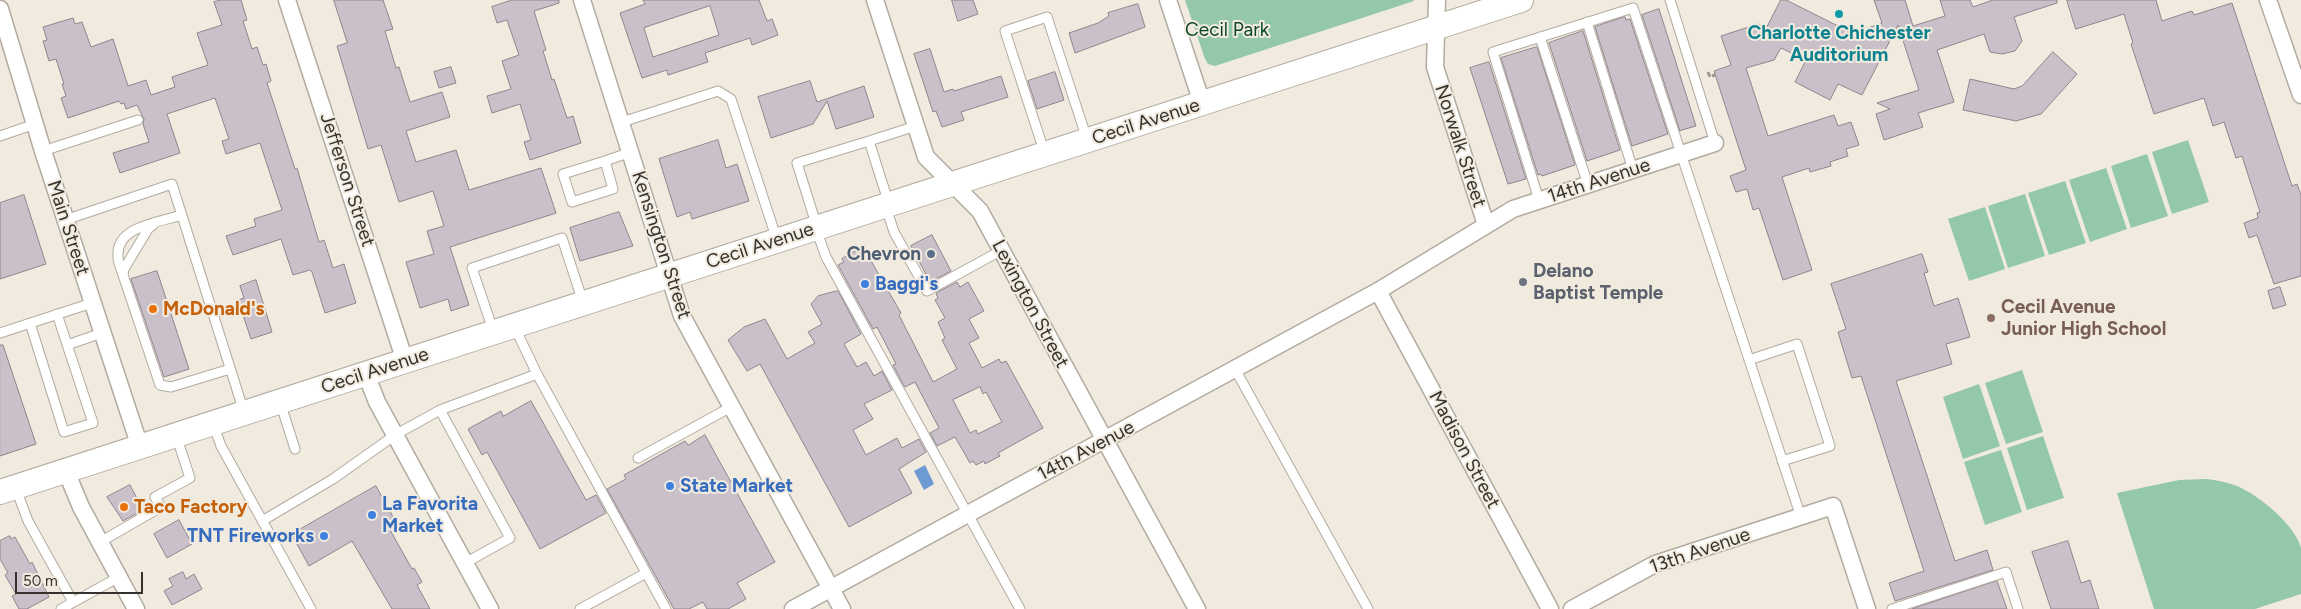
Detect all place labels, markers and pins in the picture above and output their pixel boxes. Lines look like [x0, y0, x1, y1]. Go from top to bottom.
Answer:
marker: Charlotte Chichester Auditorium [1833, 8, 1845, 20]
place label: Charlotte Chichester Auditorium [1747, 22, 1931, 66]
place label: Chevron [847, 243, 921, 265]
marker: Chevron [925, 248, 937, 260]
place label: Delano Baptist Temple [1533, 260, 1663, 304]
place label: Baggi's [875, 273, 938, 295]
marker: Delano Baptist Temple [1517, 276, 1529, 288]
marker: Baggi's [859, 278, 871, 290]
place label: Cecil Avenue Junior High School [2001, 296, 2166, 340]
place label: McDonald's [163, 298, 264, 320]
marker: McDonald's [147, 303, 159, 315]
marker: Cecil Avenue Junior High School [1985, 312, 1997, 324]
place label: State Market [680, 475, 793, 497]
marker: State Market [664, 480, 676, 492]
place label: La Favorita Market [382, 493, 478, 537]
place label: Taco Factory [134, 496, 247, 518]
marker: Taco Factory [118, 501, 130, 513]
marker: La Favorita Market [366, 509, 378, 521]
place label: TNT Fireworks [187, 525, 314, 547]
marker: TNT Fireworks [318, 530, 330, 542]

